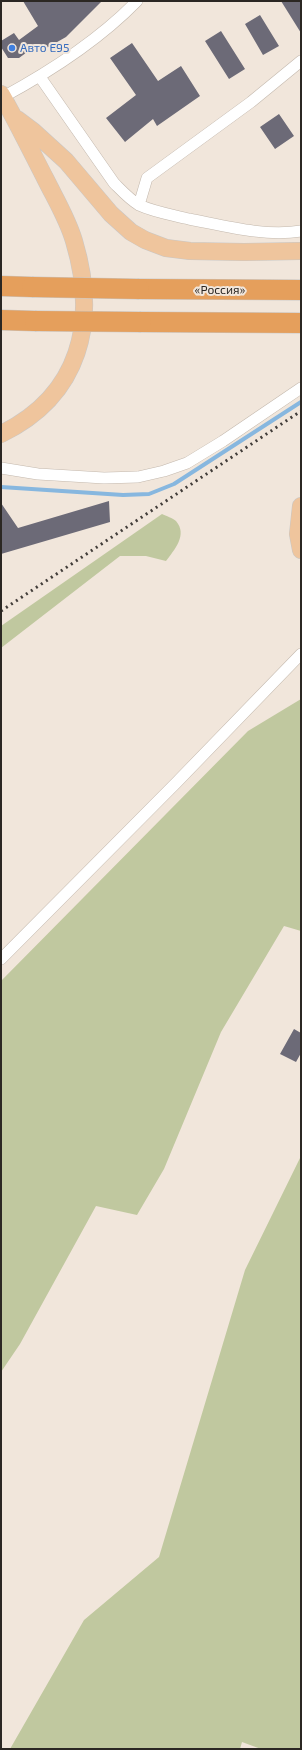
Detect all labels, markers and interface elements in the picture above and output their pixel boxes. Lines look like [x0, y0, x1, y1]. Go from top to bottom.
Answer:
place label: Авто E95 [20, 41, 69, 55]
marker: Авто E95 [7, 43, 17, 53]
street label: «Россия» [195, 283, 245, 297]

